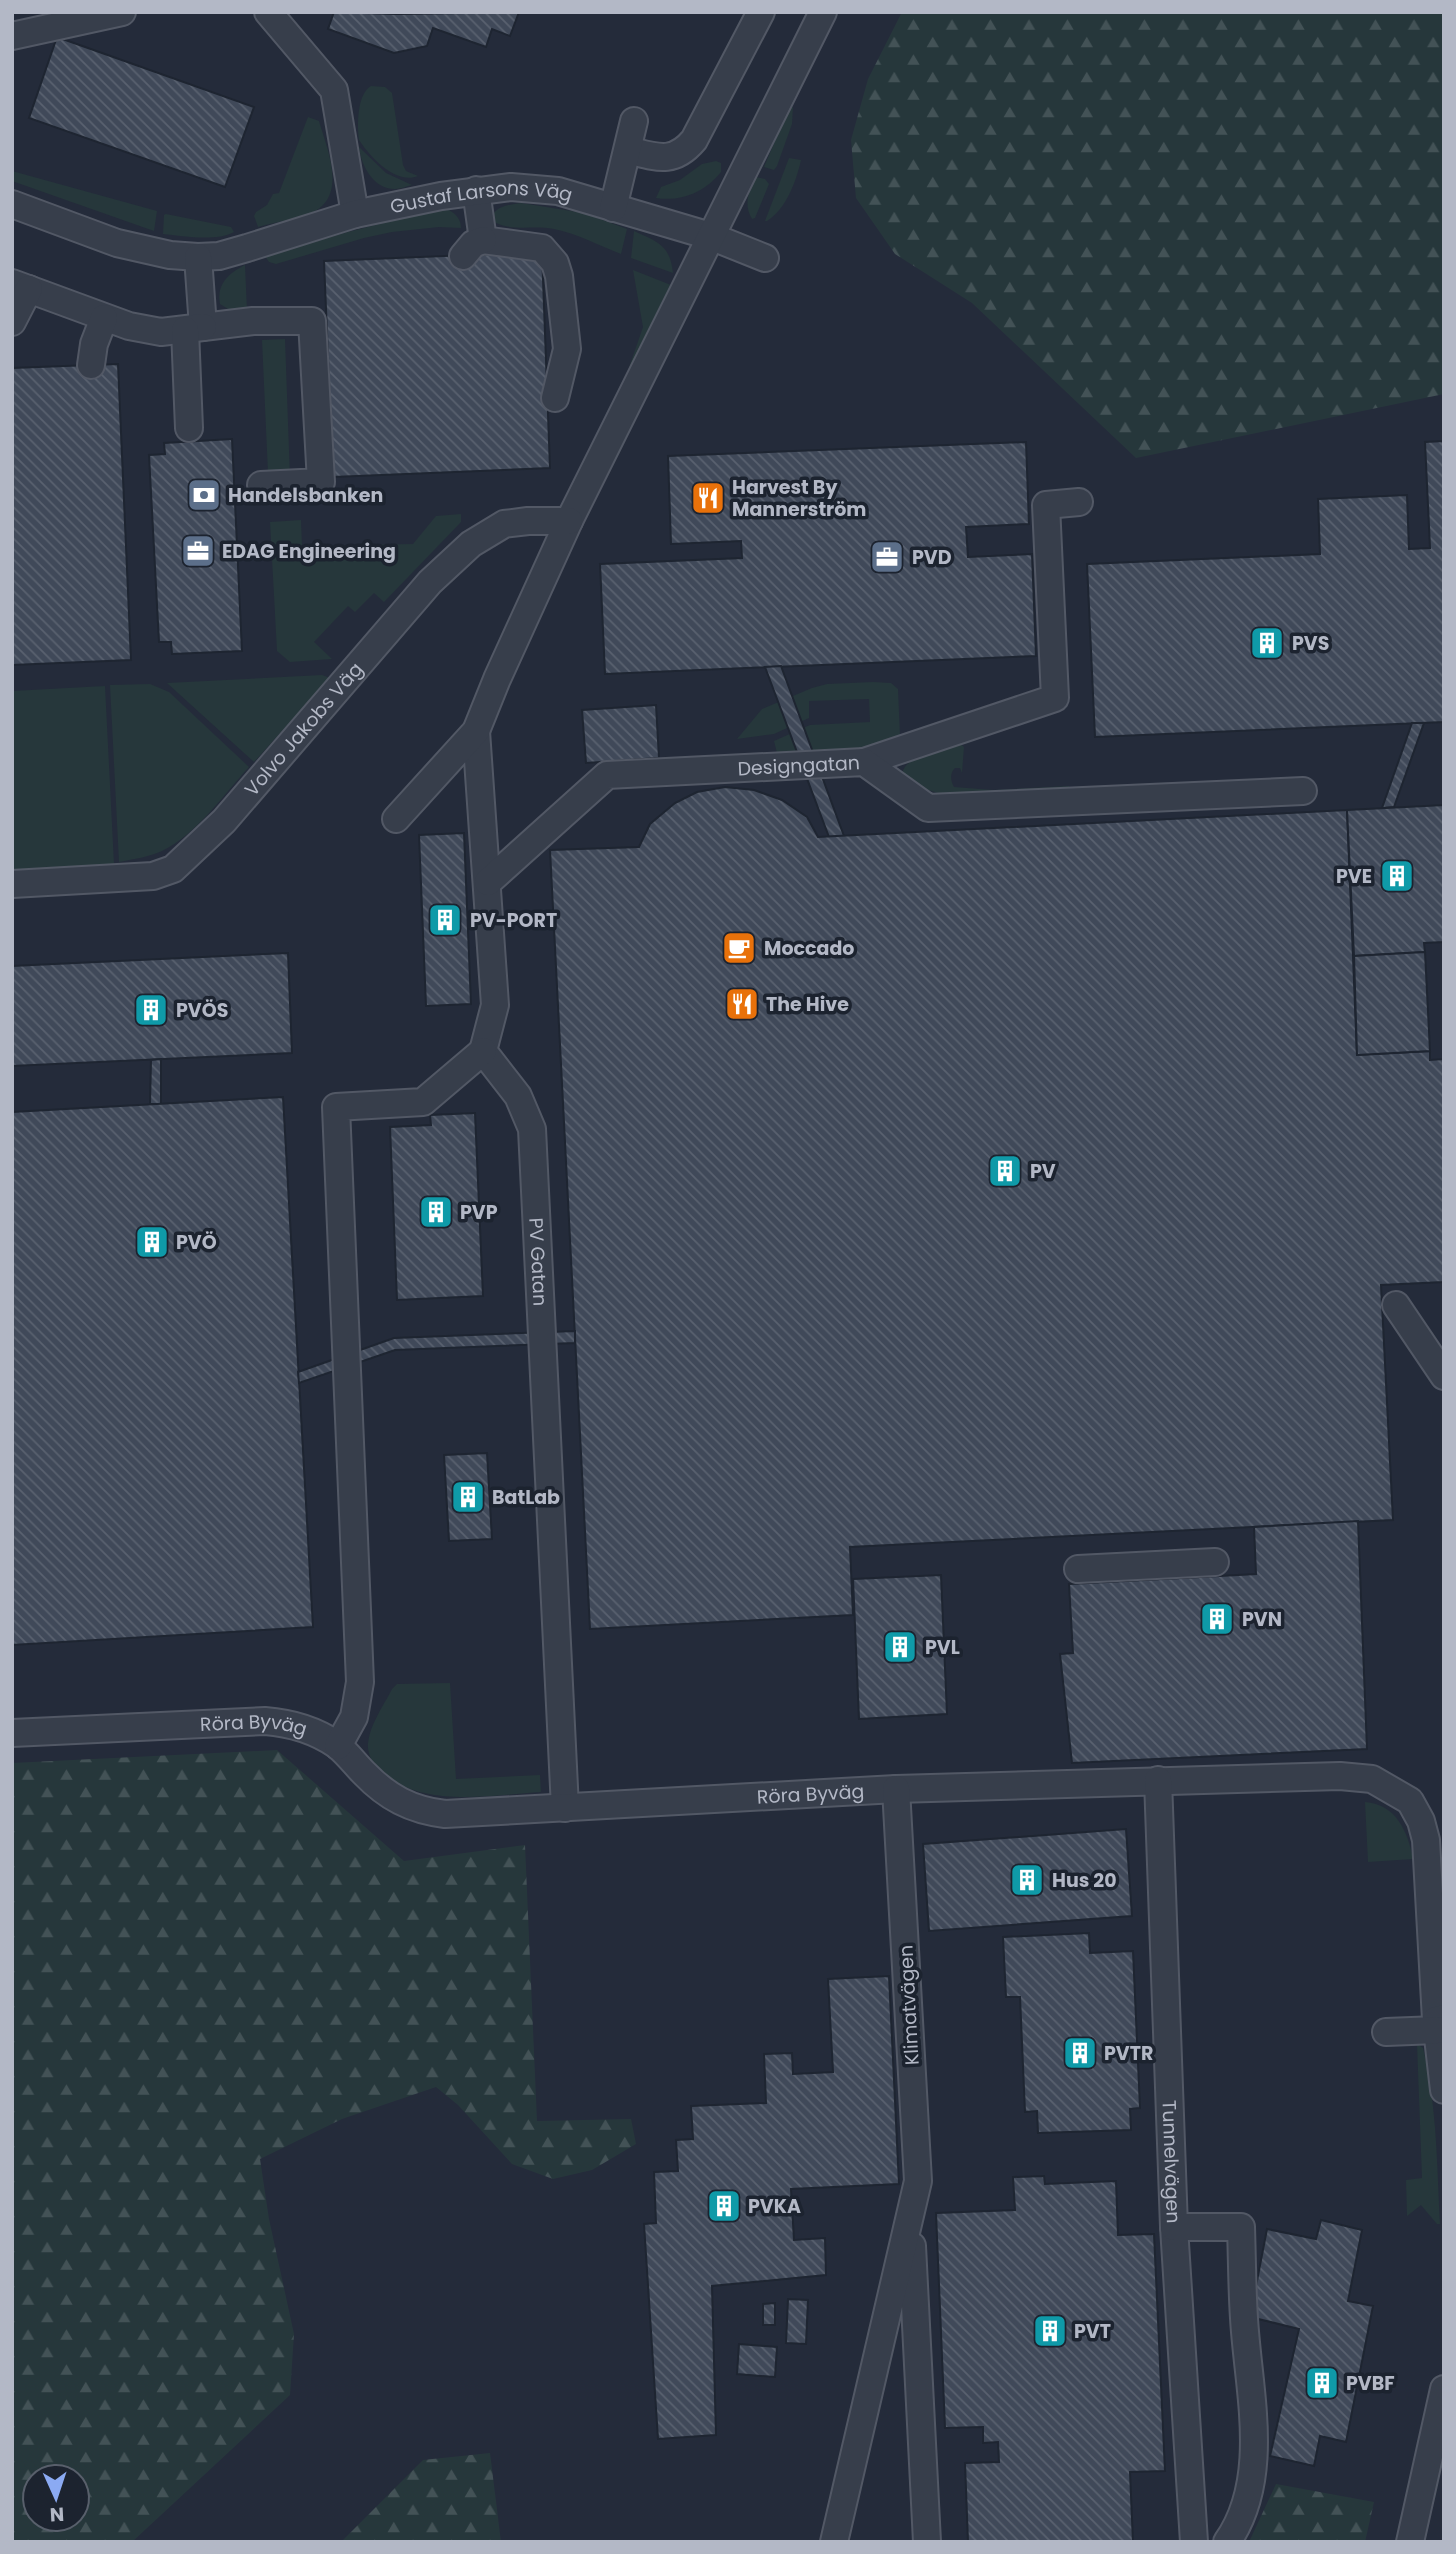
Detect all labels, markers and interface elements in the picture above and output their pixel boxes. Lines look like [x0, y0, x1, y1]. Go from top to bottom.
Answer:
street label: Gustaf Larsons Väg [388, 173, 576, 220]
place label: Harvest By Mannerström [732, 474, 866, 523]
bank icon: Handelsbanken [185, 476, 223, 514]
restaurant icon: Harvest By Mannerström [689, 479, 727, 517]
place label: Handelsbanken [228, 482, 383, 509]
office icon: EDAG Engineering [179, 532, 217, 570]
place label: EDAG Engineering [222, 538, 396, 565]
office icon: PVD [868, 538, 906, 576]
place label: PVD [912, 544, 952, 571]
building icon: PVS [1248, 624, 1286, 662]
place label: PVS [1292, 630, 1329, 657]
street label: Volvo Jakobs Väg [238, 656, 369, 802]
street label: Designgatan [737, 749, 861, 782]
building icon: PVE [1378, 857, 1416, 895]
place label: PVE [1336, 863, 1372, 890]
building icon: PV-PORT [426, 901, 464, 939]
place label: PV-PORT [470, 907, 557, 934]
cafe icon: Moccado [720, 929, 758, 967]
place label: Moccado [764, 935, 854, 962]
restaurant icon: The Hive [723, 985, 761, 1023]
building icon: PVÖS [132, 991, 170, 1029]
place label: The Hive [766, 991, 849, 1018]
place label: PVÖS [176, 997, 228, 1024]
building icon: PV [986, 1152, 1024, 1190]
place label: PV [1030, 1158, 1056, 1185]
building icon: PVP [417, 1193, 455, 1231]
place label: PVP [460, 1199, 498, 1226]
street label: PV Gatan [523, 1217, 554, 1307]
building icon: PVÖ [133, 1223, 171, 1261]
place label: PVÖ [176, 1229, 217, 1256]
building icon: BatLab [449, 1478, 487, 1516]
place label: BatLab [492, 1484, 560, 1511]
building icon: PVN [1198, 1600, 1236, 1638]
place label: PVN [1242, 1606, 1282, 1633]
building icon: PVL [881, 1628, 919, 1666]
place label: PVL [925, 1634, 960, 1661]
street label: Röra Byväg [199, 1707, 311, 1742]
street label: Röra Byväg [756, 1777, 865, 1810]
building icon: Hus 20 [1008, 1861, 1046, 1899]
place label: Hus 20 [1052, 1867, 1117, 1894]
street label: Klimatvägen [892, 1944, 926, 2066]
building icon: PVTR [1061, 2034, 1099, 2072]
place label: PVTR [1104, 2040, 1153, 2067]
street label: Tunnelvägen [1156, 2100, 1187, 2224]
building icon: PVKA [705, 2187, 743, 2225]
place label: PVKA [748, 2193, 801, 2220]
building icon: PVT [1031, 2312, 1069, 2350]
place label: PVT [1074, 2318, 1111, 2345]
building icon: PVBF [1303, 2364, 1341, 2402]
place label: PVBF [1346, 2370, 1395, 2397]
north arrow [21, 2463, 91, 2533]
text: N [49, 2501, 65, 2528]

